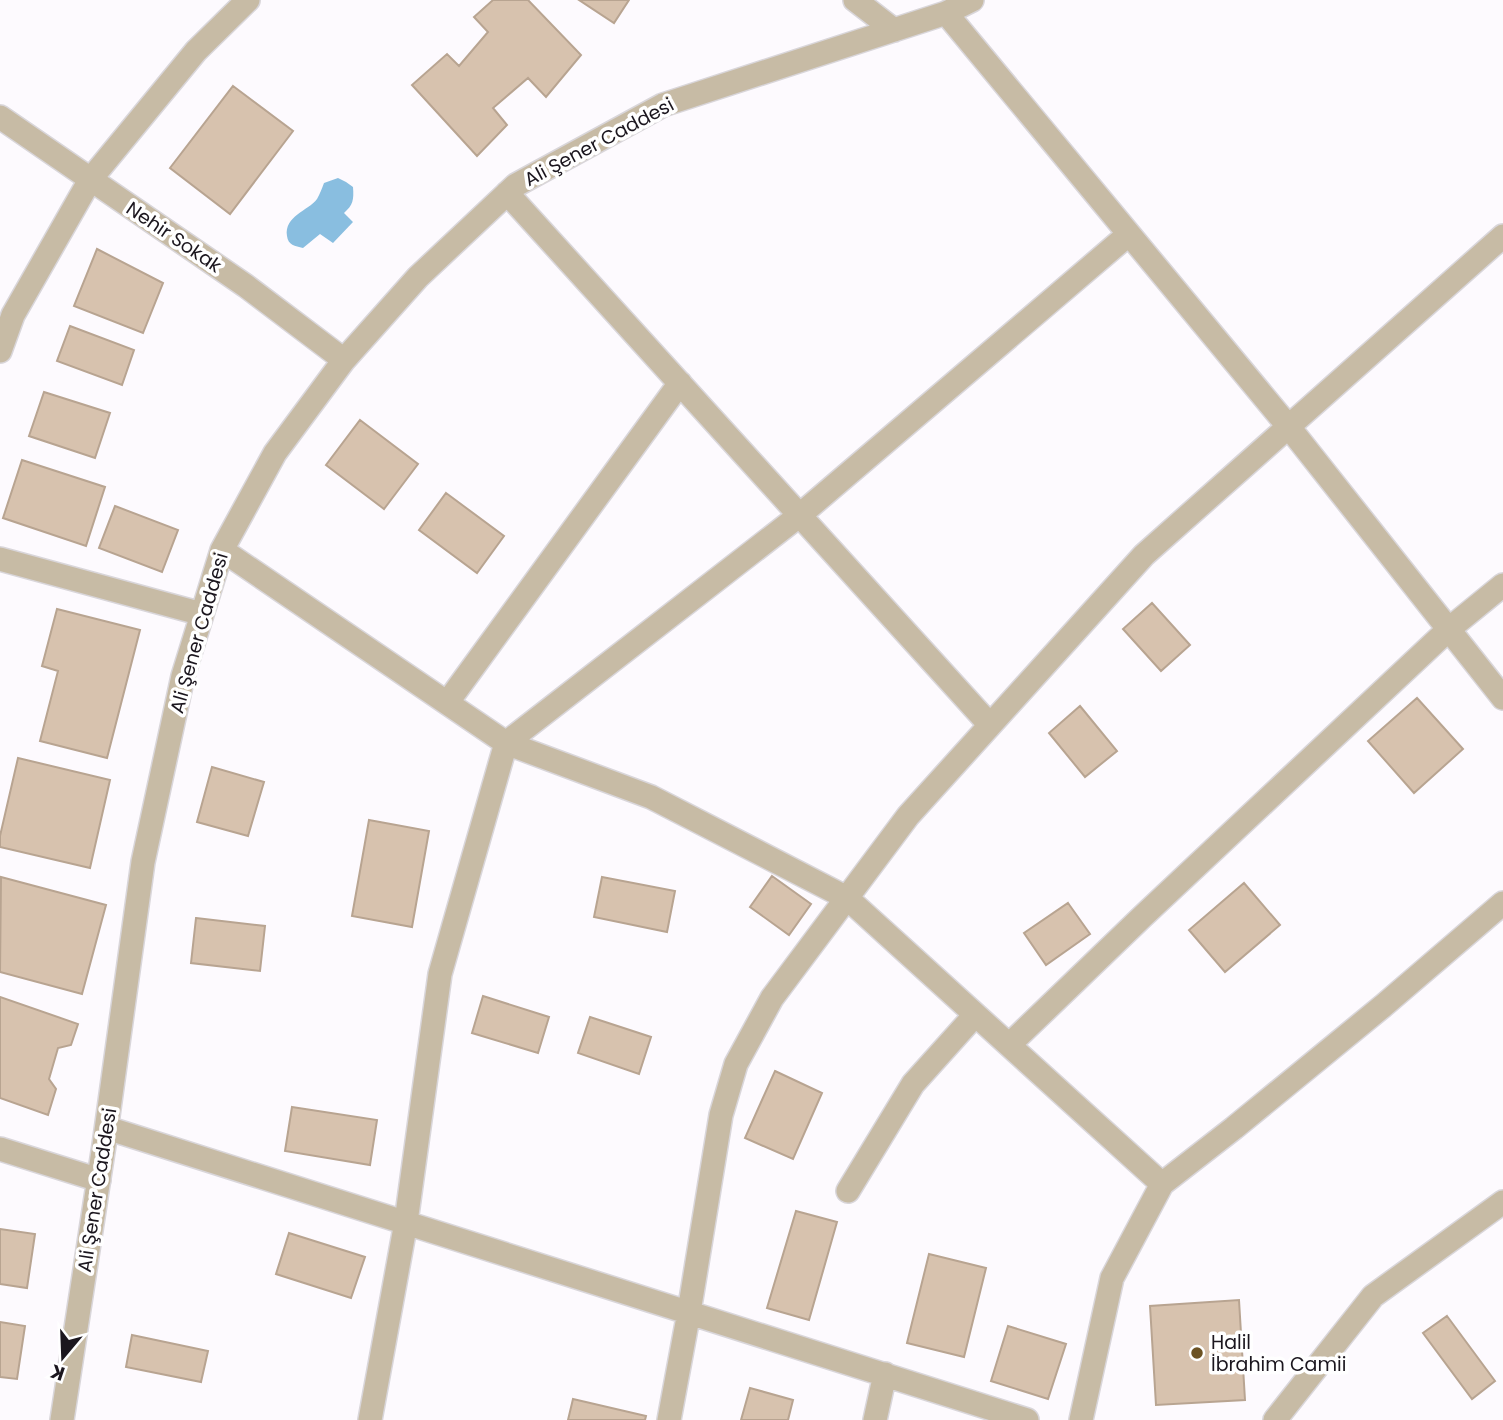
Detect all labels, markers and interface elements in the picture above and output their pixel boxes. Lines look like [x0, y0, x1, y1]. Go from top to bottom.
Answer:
street label: Ali Şener Caddesi [519, 91, 679, 193]
street label: Nehir Sokak [121, 195, 227, 279]
street label: Ali Şener Caddesi [163, 550, 235, 716]
street label: Ali Şener Caddesi [71, 1106, 123, 1274]
north arrow [28, 1322, 98, 1392]
place label: Halil İbrahim Camii [1211, 1329, 1346, 1378]
marker: Halil İbrahim Camii [1189, 1345, 1205, 1361]
text: K [47, 1358, 68, 1388]

